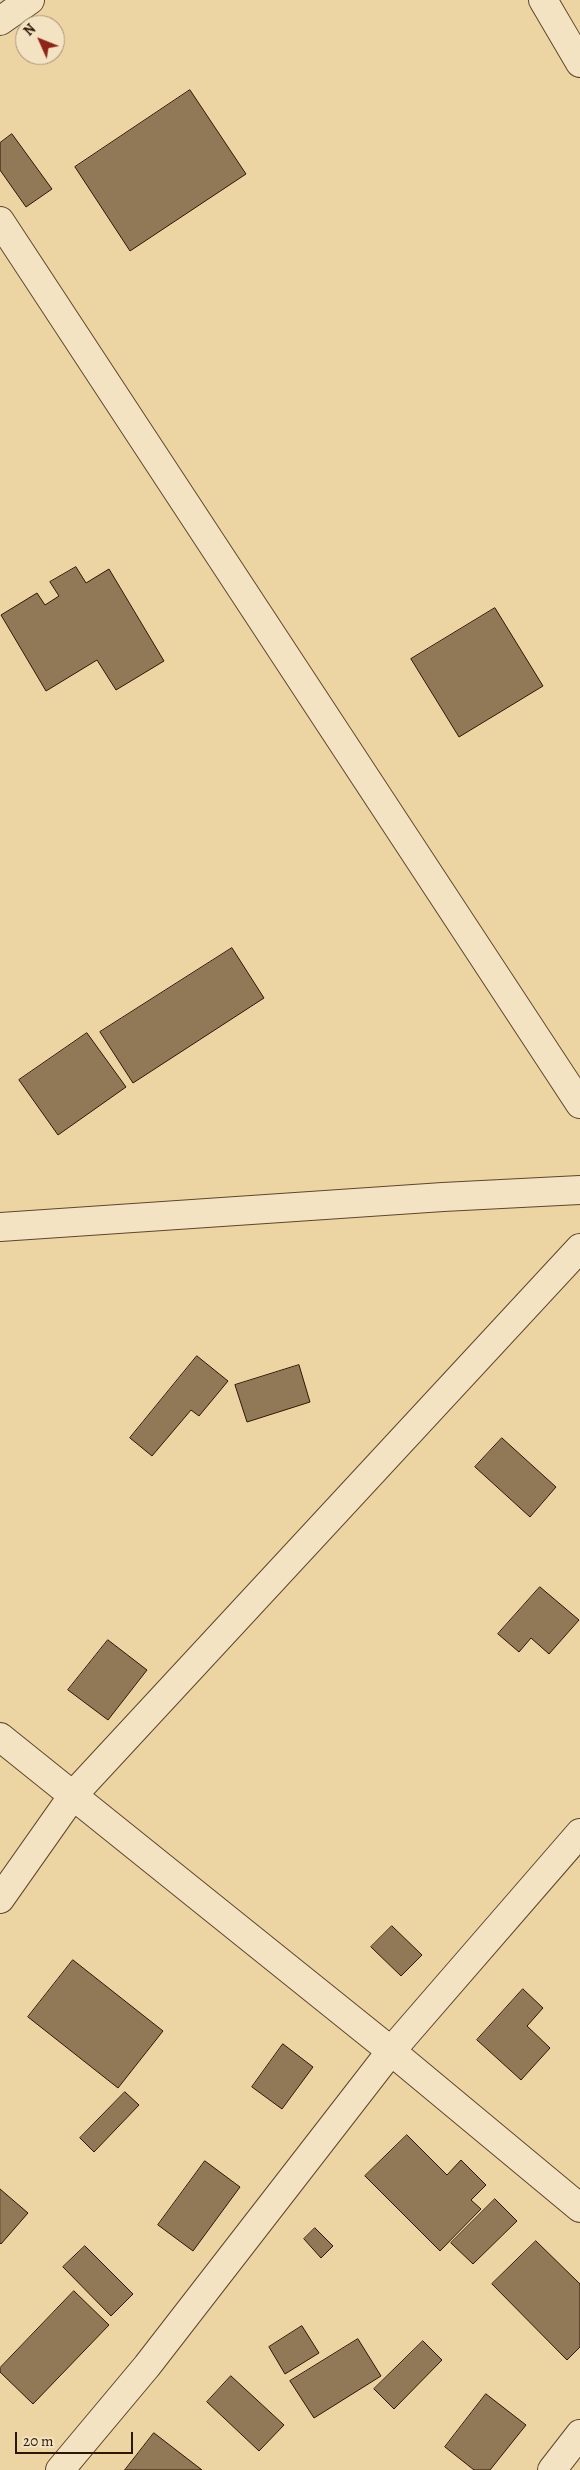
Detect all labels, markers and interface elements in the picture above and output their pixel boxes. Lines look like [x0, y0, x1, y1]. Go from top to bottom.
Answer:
north arrow [15, 15, 65, 65]
text: N [19, 20, 40, 40]
scale bar [18, 2422, 135, 2454]
text: 20 m [23, 2431, 54, 2451]

